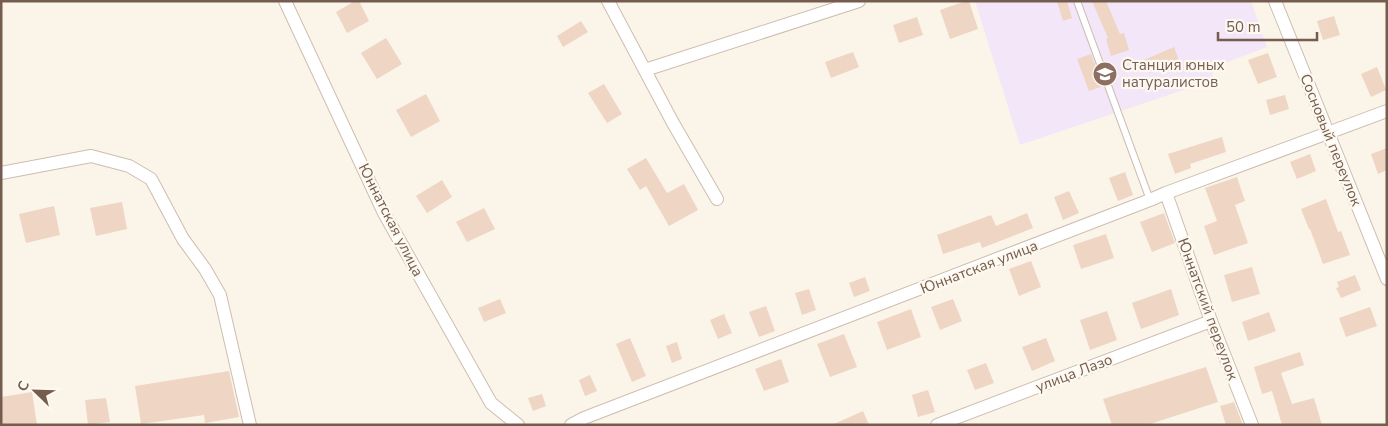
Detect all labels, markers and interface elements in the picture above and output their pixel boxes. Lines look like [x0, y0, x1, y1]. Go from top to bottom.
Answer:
scale bar [1218, 10, 1317, 42]
text: 50 m [1226, 17, 1261, 37]
place label: Станция юных натуралистов [1122, 55, 1225, 92]
school or university icon: Станция юных натуралистов [1092, 61, 1118, 87]
street label: Сосновый переулок [1295, 71, 1367, 209]
street label: Юннатская улица [354, 160, 428, 280]
street label: Юннатская улица [917, 235, 1041, 299]
street label: Юннатский переулок [1173, 235, 1243, 383]
street label: улица Лазо [1033, 349, 1115, 397]
north arrow [10, 366, 60, 416]
text: С [13, 378, 34, 394]

